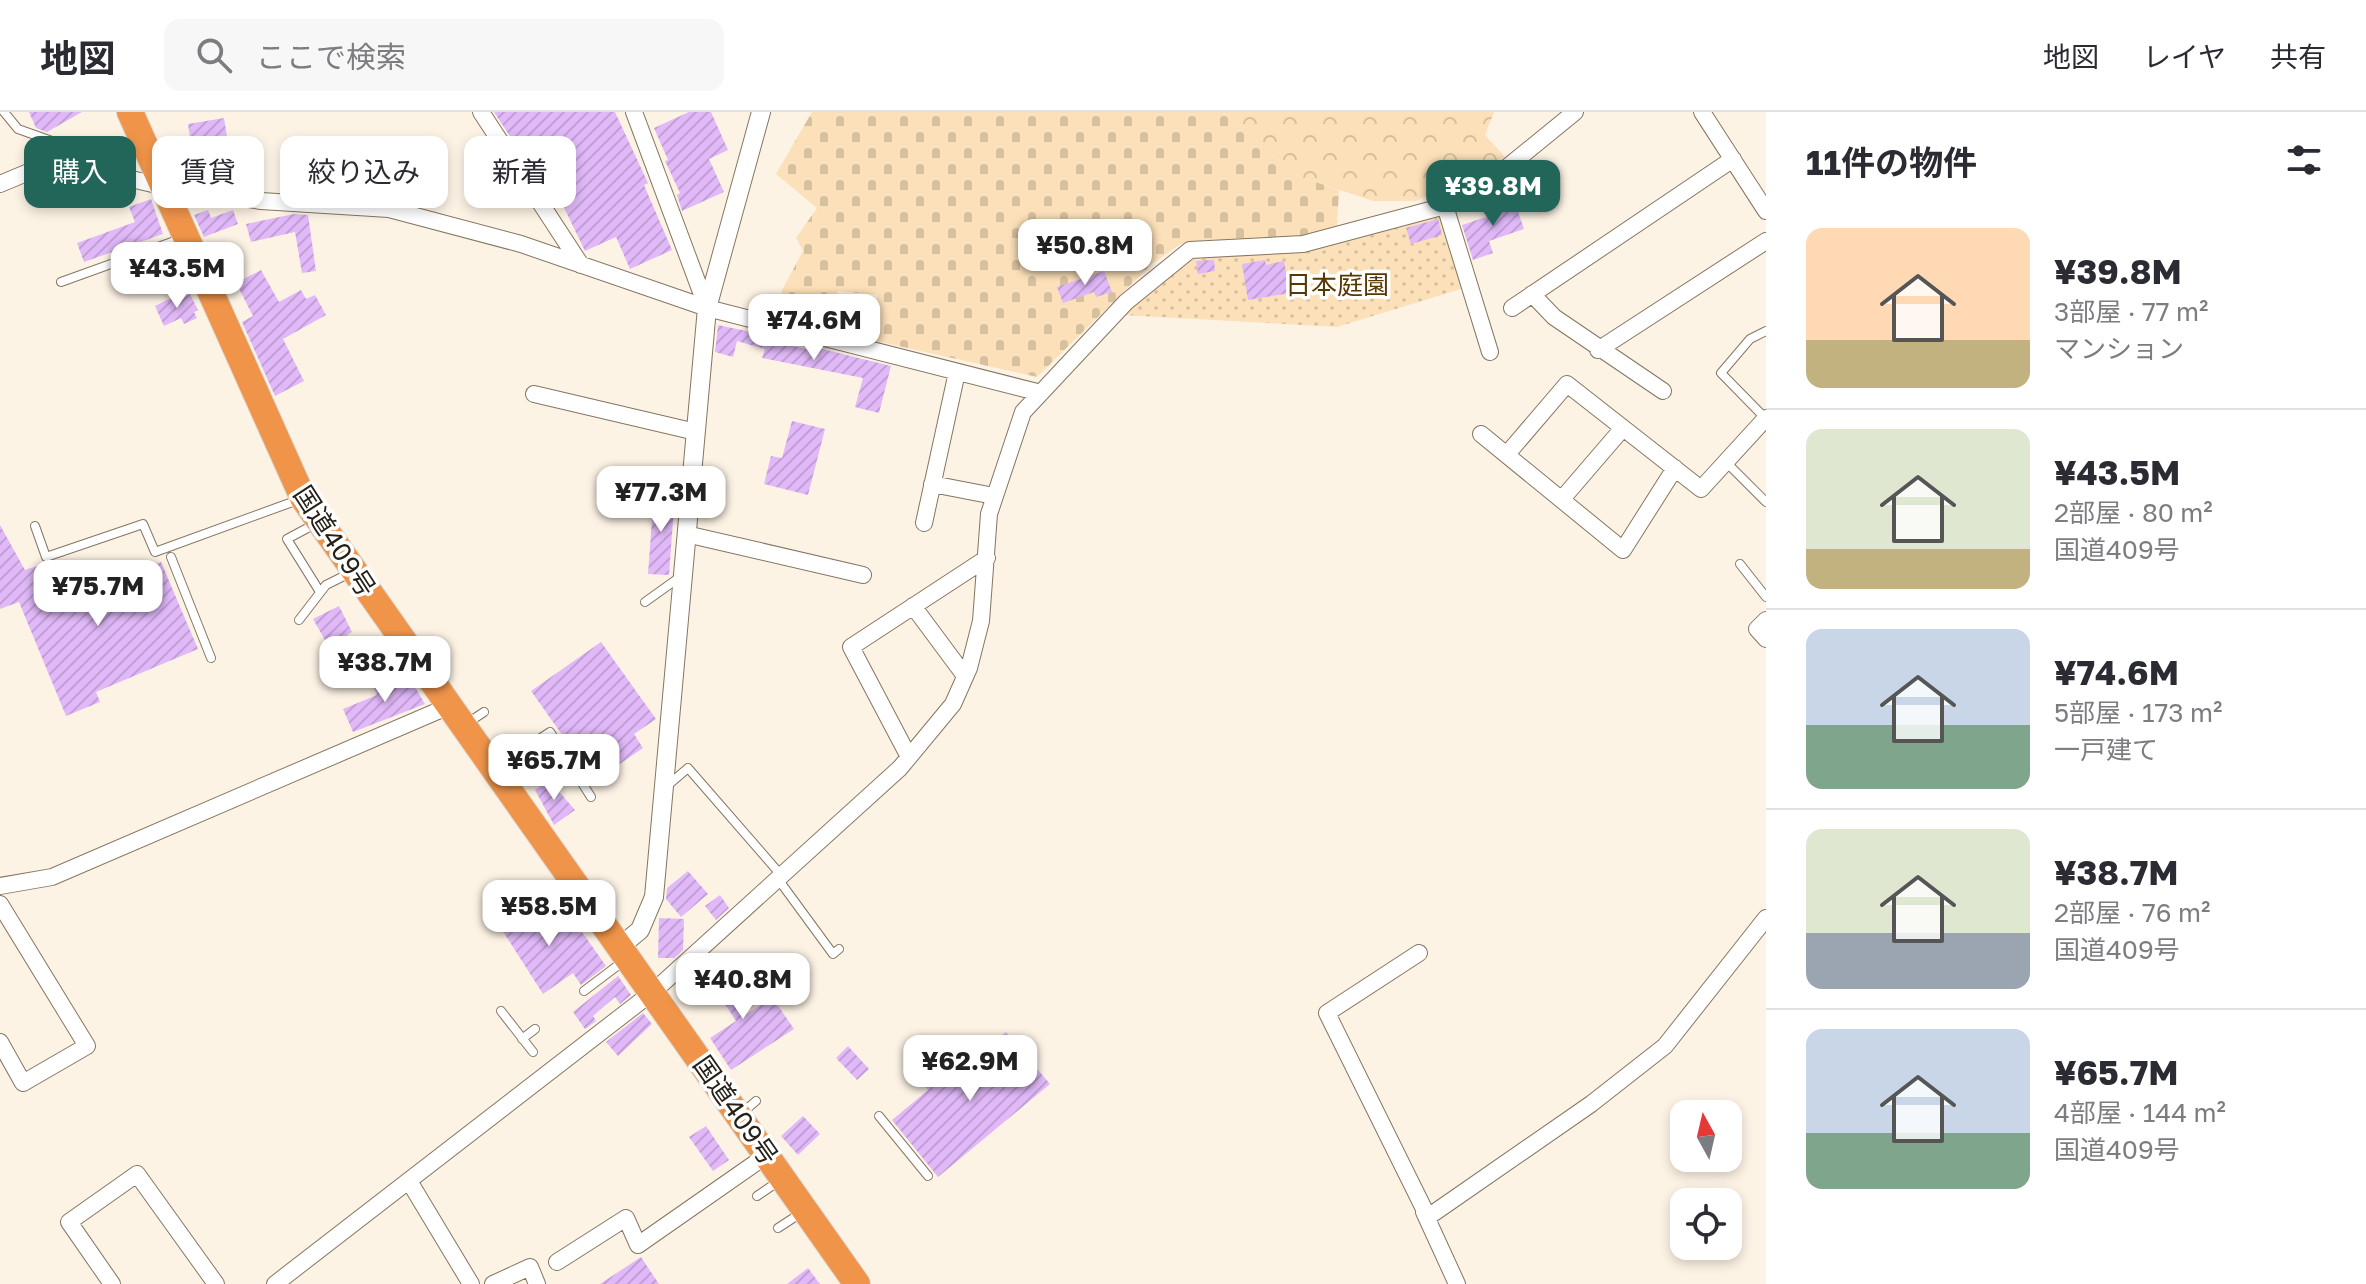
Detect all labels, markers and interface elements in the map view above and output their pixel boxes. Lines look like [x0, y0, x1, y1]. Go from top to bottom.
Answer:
search box [164, 19, 724, 91]
icon: search [192, 33, 236, 77]
text: 地図 [40, 35, 116, 80]
text: ここで検索 [256, 39, 406, 75]
text: 地図 [2043, 40, 2099, 73]
text: レイヤ [2143, 40, 2226, 73]
text: 共有 [2270, 40, 2326, 73]
chip: 購入 [24, 136, 136, 208]
chip: 賃貸 [152, 136, 264, 208]
chip: 絞り込み [280, 136, 448, 208]
chip: 新着 [464, 136, 576, 208]
icon: filters [2282, 138, 2326, 182]
text: 11件の物件 [1806, 142, 1977, 182]
pin: ¥39.8M [1428, 160, 1558, 228]
text: ¥39.8M [1444, 170, 1542, 201]
pin: ¥50.8M [1020, 219, 1150, 287]
text: ¥50.8M [1036, 229, 1134, 260]
pin: ¥43.5M [112, 242, 242, 310]
text: ¥39.8M [2054, 251, 2182, 291]
text: ¥43.5M [129, 252, 225, 283]
icon: home [1870, 260, 1966, 356]
park label: 日本庭園 [1285, 269, 1389, 300]
pin: ¥74.6M [749, 294, 879, 362]
text: 3部屋 · 77 m² [2054, 296, 2208, 327]
text: ¥74.6M [766, 304, 862, 335]
text: マンション [2054, 333, 2184, 364]
text: ¥43.5M [2054, 452, 2180, 492]
icon: home [1870, 461, 1966, 557]
pin: ¥77.3M [596, 466, 726, 534]
text: ¥77.3M [615, 476, 707, 507]
street label: 国道409号 [288, 480, 382, 602]
text: 2部屋 · 80 m² [2054, 497, 2213, 528]
text: 国道409号 [2054, 534, 2180, 565]
pin: ¥75.7M [33, 560, 163, 628]
text: ¥75.7M [52, 570, 144, 601]
pin: ¥38.7M [320, 636, 450, 704]
text: ¥38.7M [337, 646, 433, 677]
text: ¥74.6M [2054, 652, 2179, 692]
icon: home [1870, 661, 1966, 757]
text: 5部屋 · 173 m² [2054, 697, 2222, 728]
pin: ¥65.7M [489, 734, 619, 802]
text: 一戸建て [2054, 734, 2158, 765]
text: ¥65.7M [506, 744, 602, 775]
text: ¥38.7M [2054, 852, 2179, 892]
icon: home [1870, 861, 1966, 957]
pin: ¥58.5M [484, 880, 614, 948]
text: ¥58.5M [501, 890, 597, 921]
text: 2部屋 · 76 m² [2054, 897, 2210, 928]
text: 国道409号 [2054, 934, 2180, 965]
pin: ¥40.8M [678, 953, 808, 1021]
text: ¥40.8M [694, 963, 792, 994]
pin: ¥62.9M [905, 1035, 1035, 1103]
text: ¥62.9M [921, 1045, 1019, 1076]
street label: 国道409号 [687, 1050, 785, 1170]
text: ¥65.7M [2054, 1052, 2178, 1092]
icon: home [1870, 1061, 1966, 1157]
text: 4部屋 · 144 m² [2054, 1097, 2226, 1128]
north arrow [1670, 1100, 1742, 1172]
map controls [1670, 1100, 1742, 1260]
text: 国道409号 [2054, 1134, 2180, 1165]
button: locate [1670, 1188, 1742, 1260]

